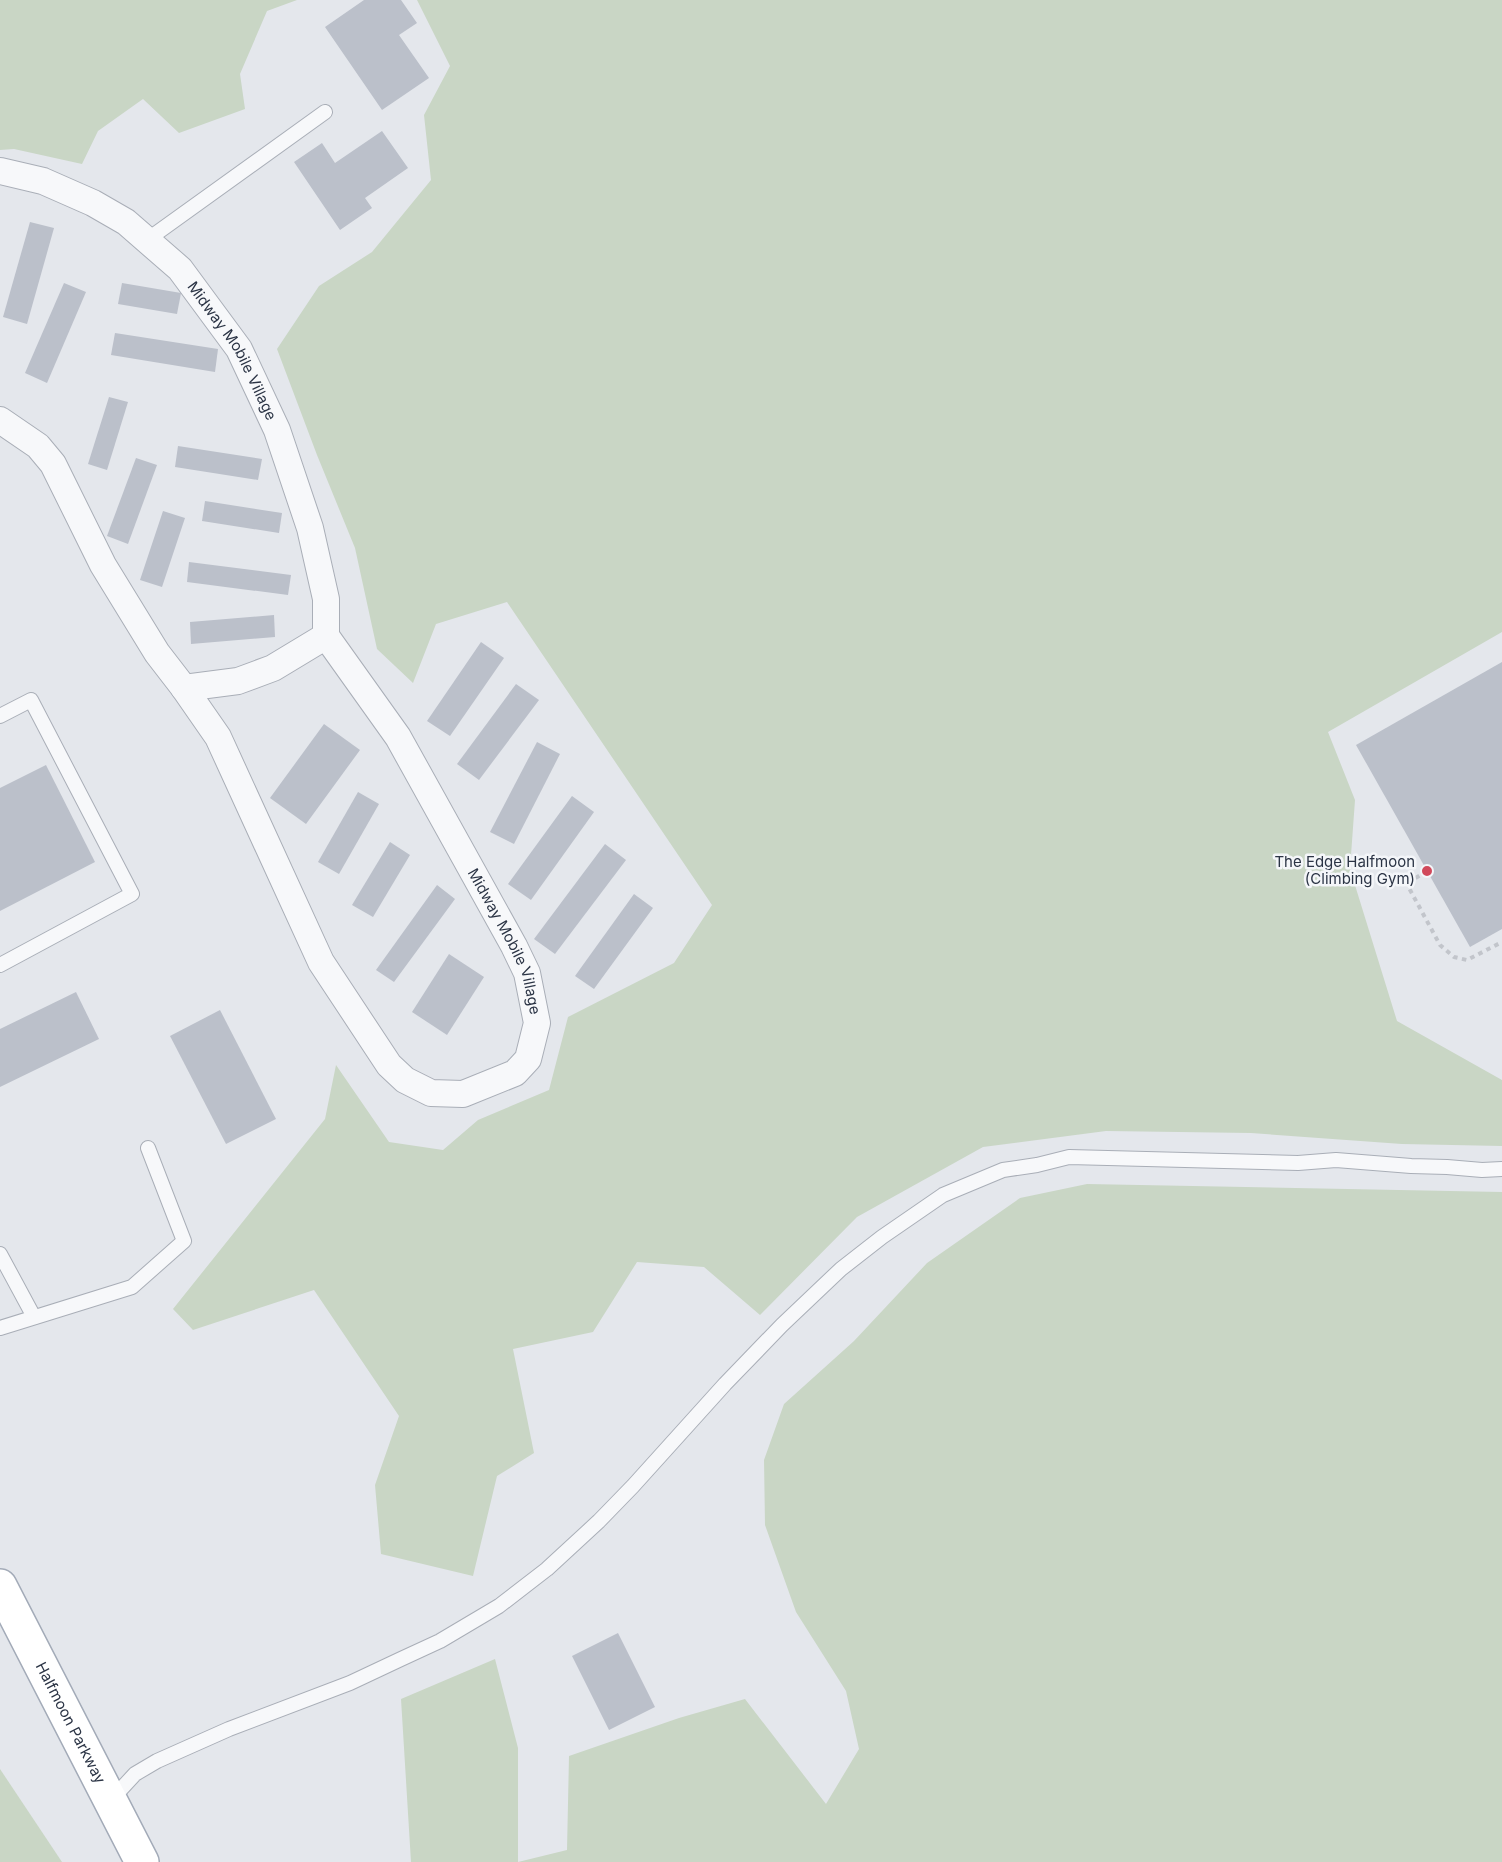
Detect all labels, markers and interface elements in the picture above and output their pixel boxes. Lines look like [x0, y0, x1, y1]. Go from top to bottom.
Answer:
street label: Midway Mobile Village [183, 278, 281, 423]
place label: The Edge Halfmoon (Climbing Gym) [1274, 852, 1415, 888]
marker: The Edge Halfmoon (Climbing Gym) [1420, 864, 1434, 878]
street label: Midway Mobile Village [464, 865, 545, 1016]
street label: Halfmoon Parkway [32, 1659, 110, 1787]

